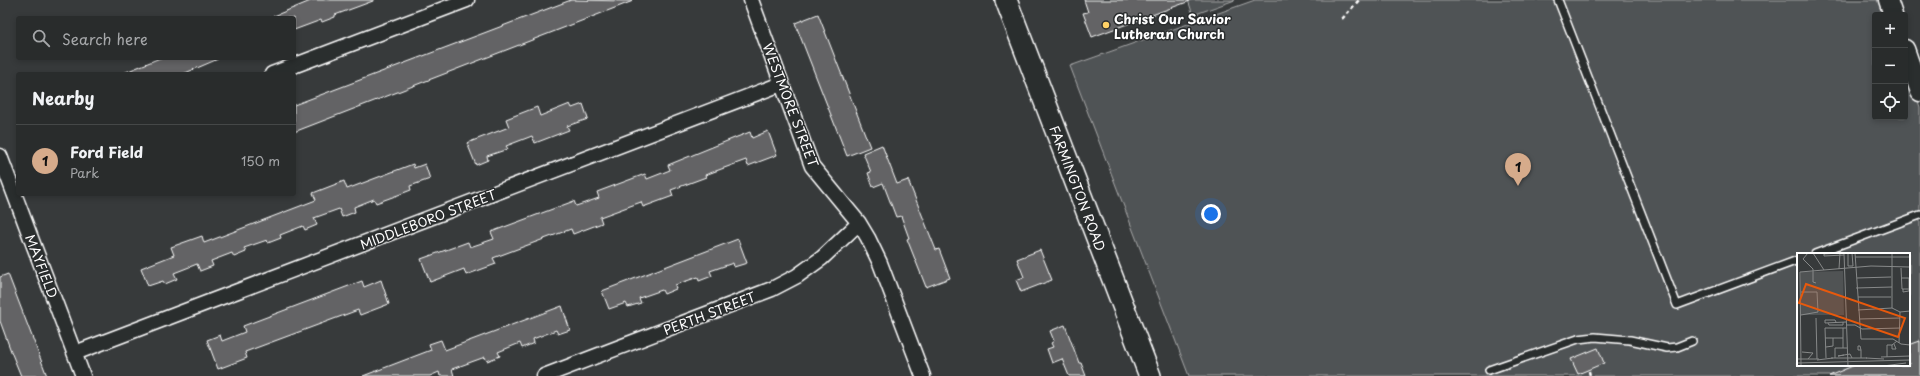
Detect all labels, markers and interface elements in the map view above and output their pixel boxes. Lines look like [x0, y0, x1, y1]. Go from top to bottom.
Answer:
place label: Christ Our Savior Lutheran Church [1114, 9, 1231, 43]
map controls [1872, 12, 1908, 120]
button: + [1872, 12, 1908, 48]
search box [16, 16, 296, 60]
marker: Christ Our Savior Lutheran Church [1101, 20, 1111, 30]
icon: search [30, 27, 52, 49]
text: Search here [62, 27, 148, 50]
street label: WESTMORE STREET [759, 40, 823, 170]
button: − [1872, 48, 1908, 84]
button: locate [1872, 84, 1908, 120]
text: Nearby [32, 85, 94, 111]
street label: FARMINGTON ROAD [1045, 123, 1111, 253]
text: Ford Field [70, 140, 143, 163]
text: 1 [42, 151, 48, 170]
text: 150 m [241, 151, 280, 170]
pin: 1 [1505, 153, 1531, 186]
text: Park [70, 163, 99, 182]
street label: MIDDLEBORO STREET [357, 184, 499, 254]
your location [1201, 204, 1221, 224]
street label: MAYFIELD [21, 231, 63, 301]
inset map [1797, 253, 1910, 366]
street label: PERTH STREET [660, 287, 758, 339]

